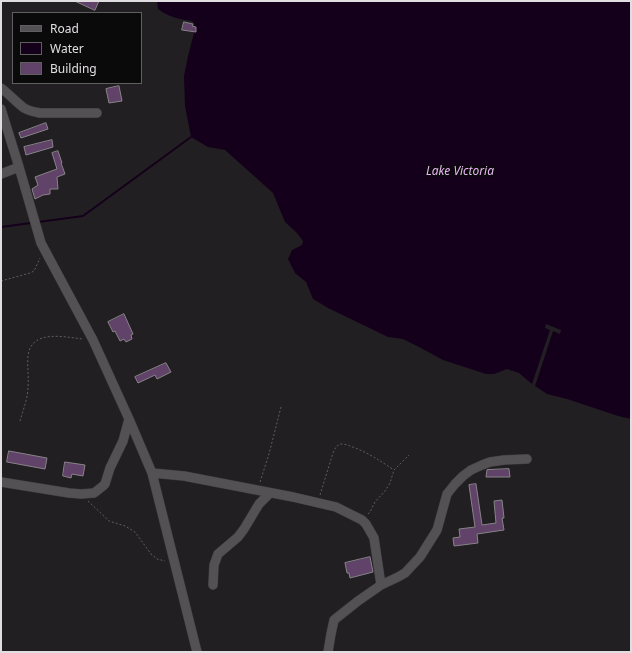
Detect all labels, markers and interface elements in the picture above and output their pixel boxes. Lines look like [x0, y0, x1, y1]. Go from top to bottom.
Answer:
legend [12, 12, 142, 84]
text: Road [50, 20, 79, 37]
text: Water [50, 40, 84, 57]
text: Building [50, 60, 97, 77]
water label: Lake Victoria [426, 165, 494, 179]

